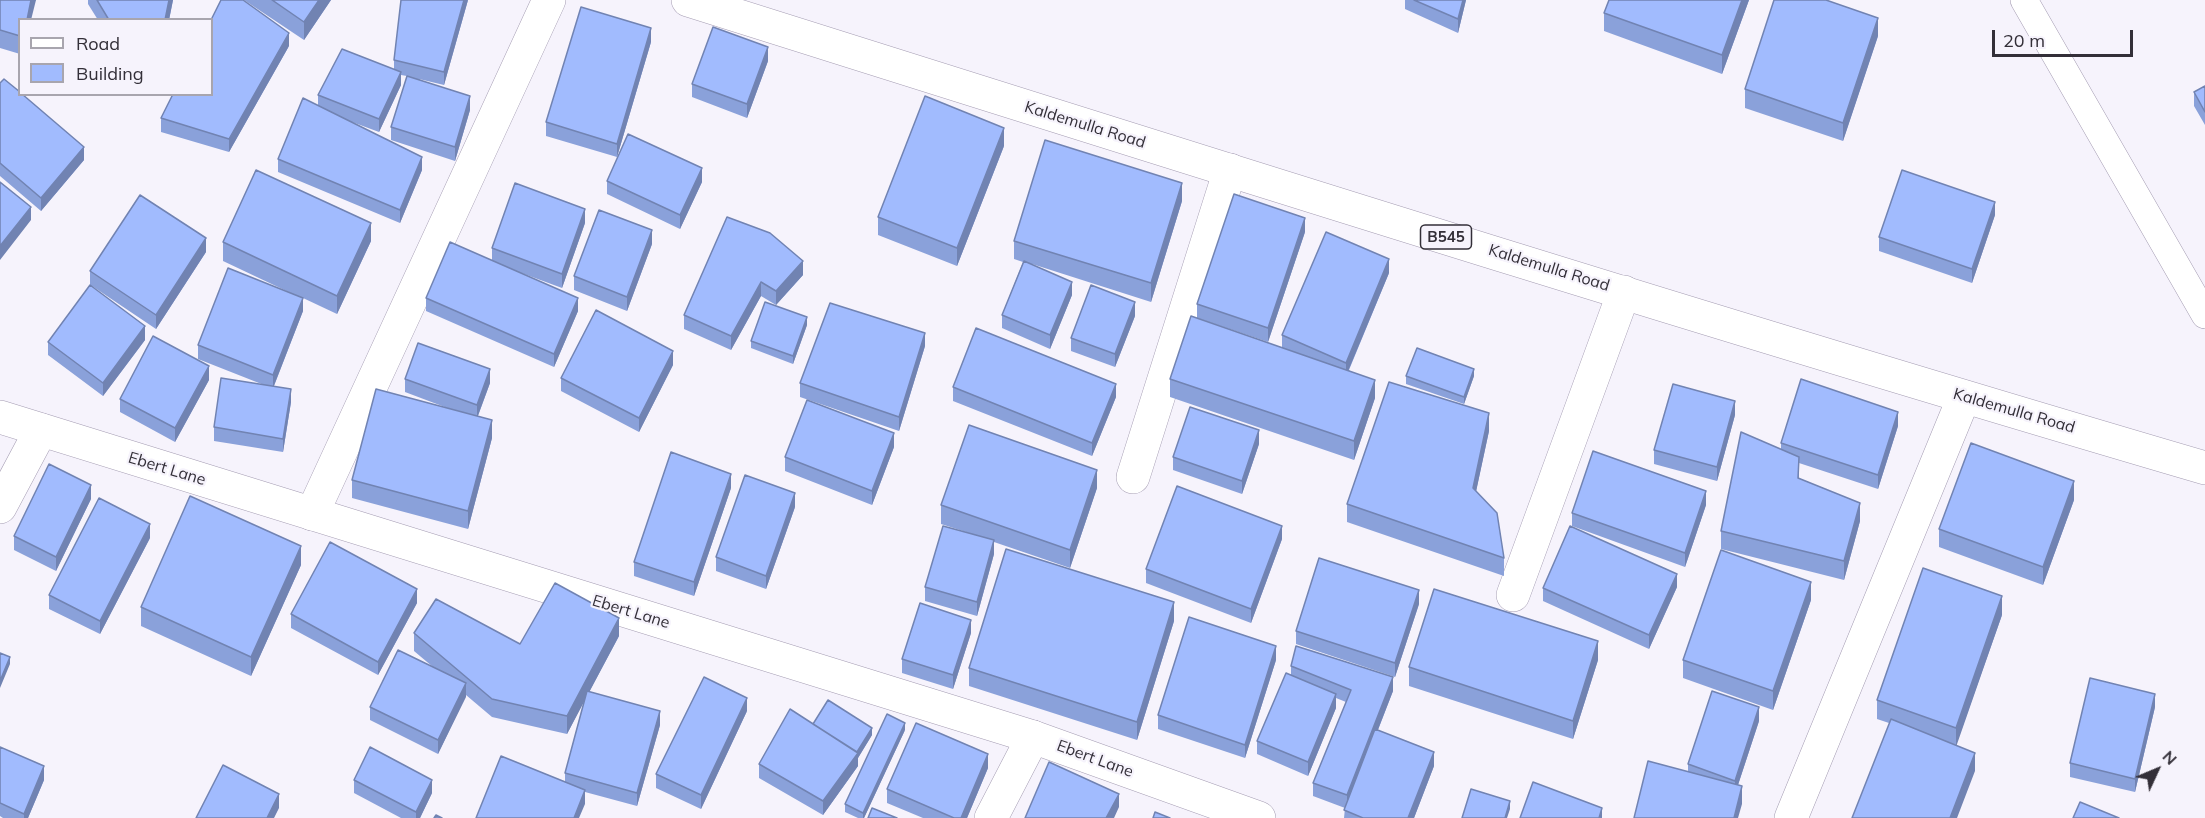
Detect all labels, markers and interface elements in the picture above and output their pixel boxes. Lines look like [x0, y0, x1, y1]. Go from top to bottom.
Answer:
legend [18, 18, 213, 96]
scale bar [1995, 18, 2136, 56]
text: 20 m [2003, 29, 2045, 52]
text: Road [76, 32, 120, 55]
text: Building [76, 62, 144, 85]
street label: Kaldemulla Road [1022, 97, 1148, 153]
road number: B545 [1420, 225, 1472, 249]
street label: Kaldemulla Road [1486, 240, 1612, 296]
street label: Kaldemulla Road [1951, 384, 2077, 438]
street label: Ebert Lane [126, 448, 208, 490]
street label: Ebert Lane [590, 591, 672, 633]
street label: Ebert Lane [1054, 736, 1136, 782]
north arrow [2127, 740, 2187, 800]
text: N [2159, 746, 2181, 769]

